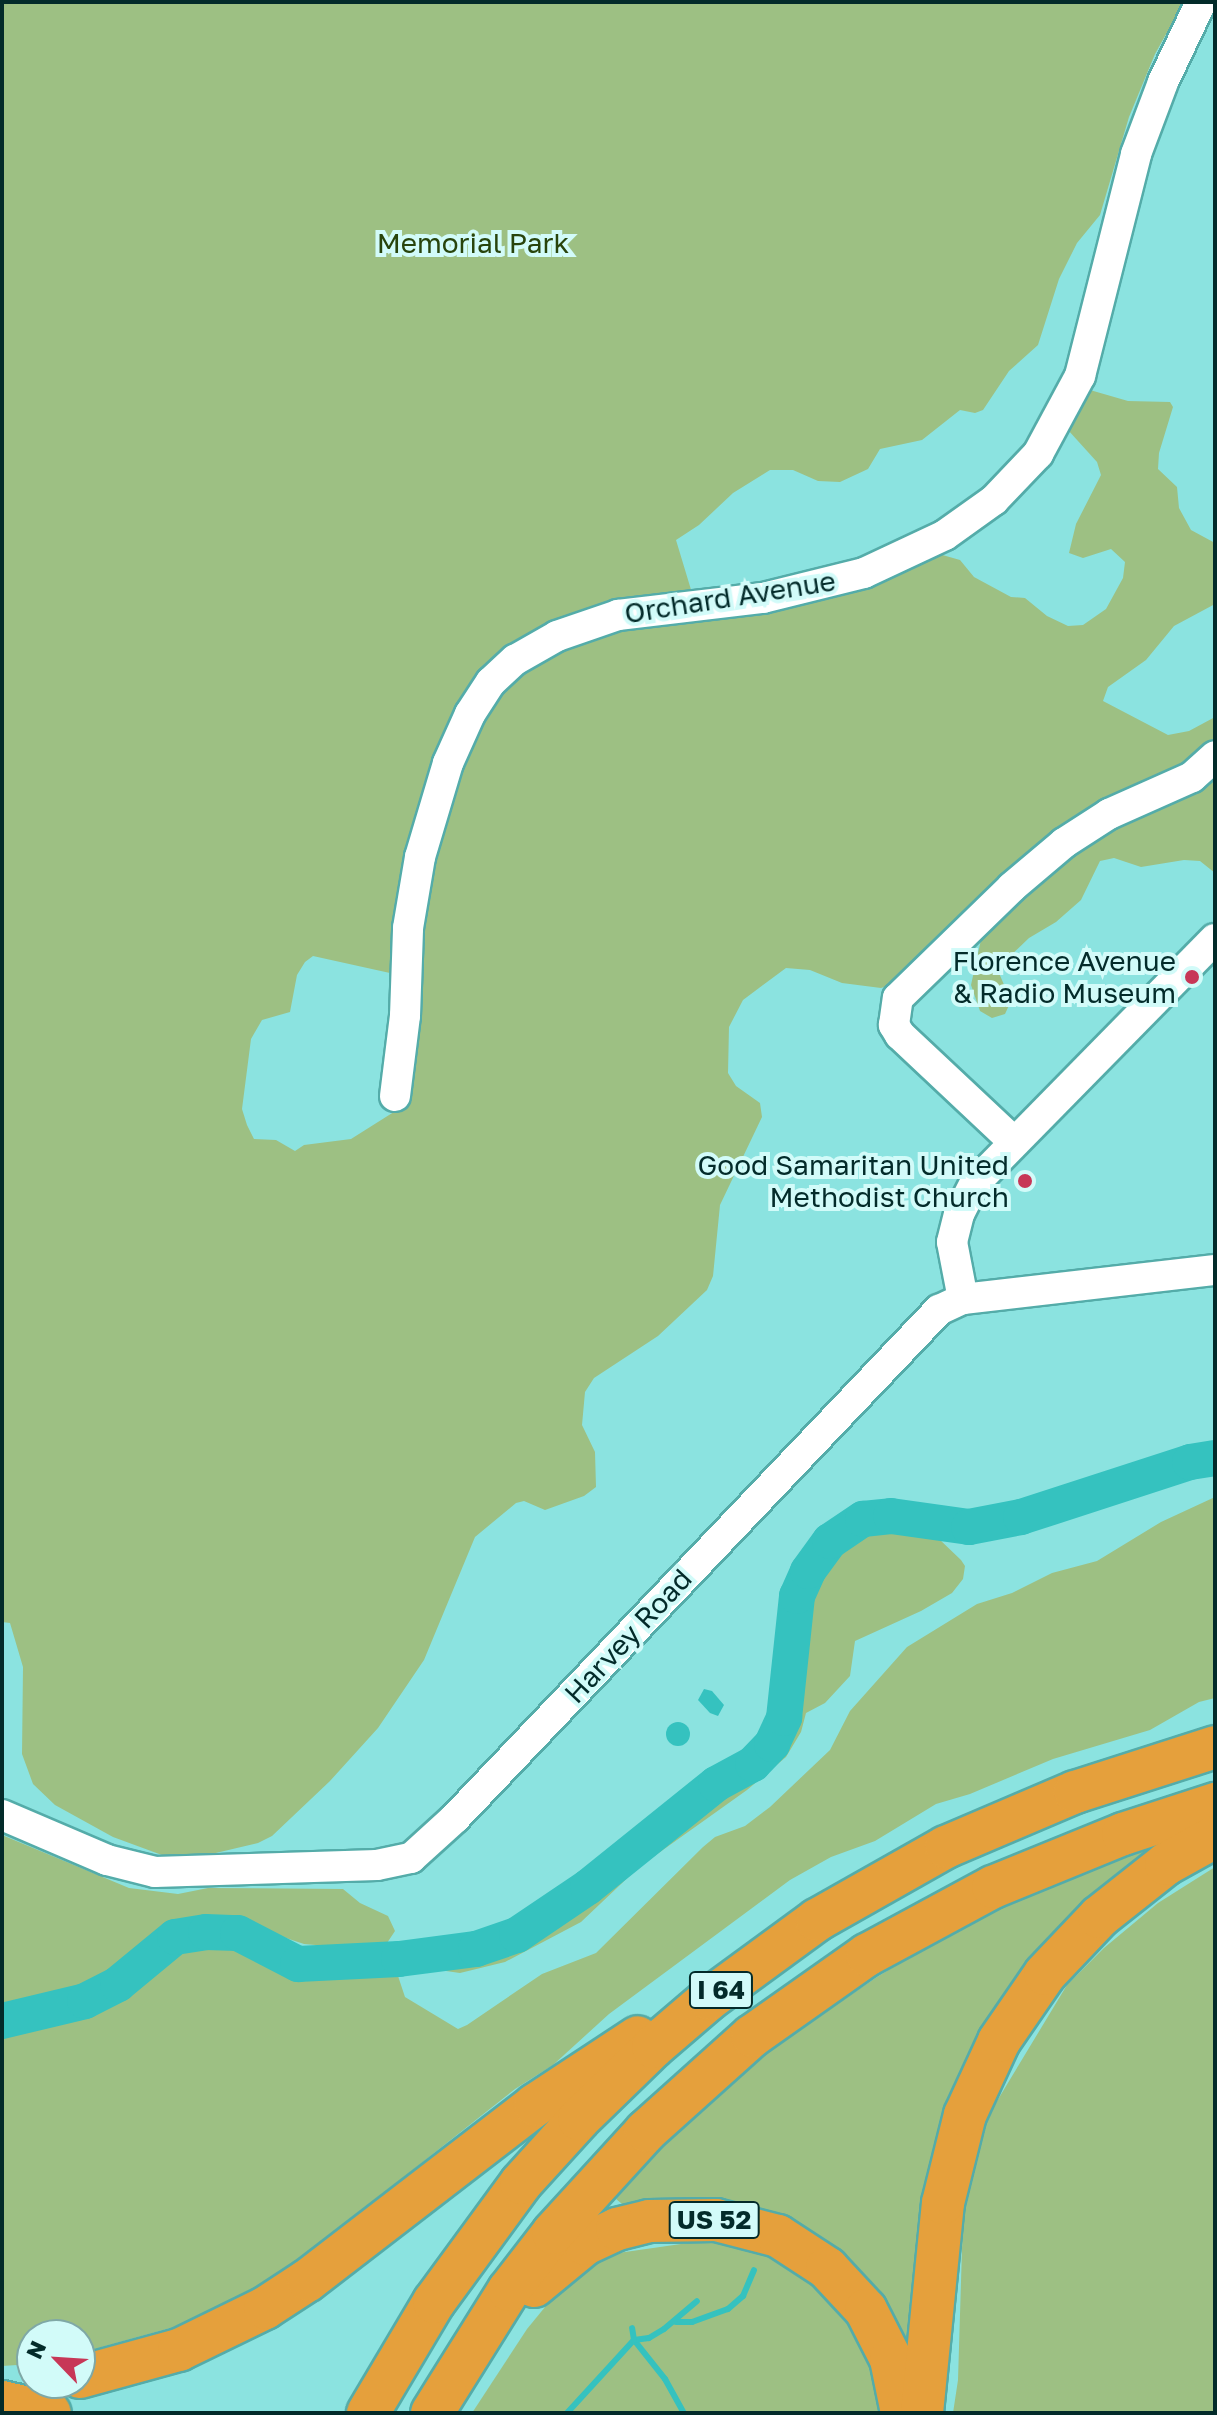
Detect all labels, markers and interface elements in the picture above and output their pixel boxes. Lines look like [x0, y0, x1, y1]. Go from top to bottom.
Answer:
park label: Memorial Park [377, 226, 569, 260]
street label: Orchard Avenue [622, 564, 838, 630]
place label: Florence Avenue & Radio Museum [952, 944, 1176, 1010]
marker: Florence Avenue & Radio Museum [1183, 968, 1201, 986]
place label: Good Samaritan United Methodist Church [698, 1148, 1009, 1214]
marker: Good Samaritan United Methodist Church [1016, 1172, 1034, 1190]
street label: Harvey Road [557, 1562, 699, 1710]
road number: I 64 [687, 1968, 755, 2012]
road number: US 52 [668, 2198, 760, 2242]
north arrow [16, 2319, 96, 2399]
text: N [20, 2336, 51, 2363]

